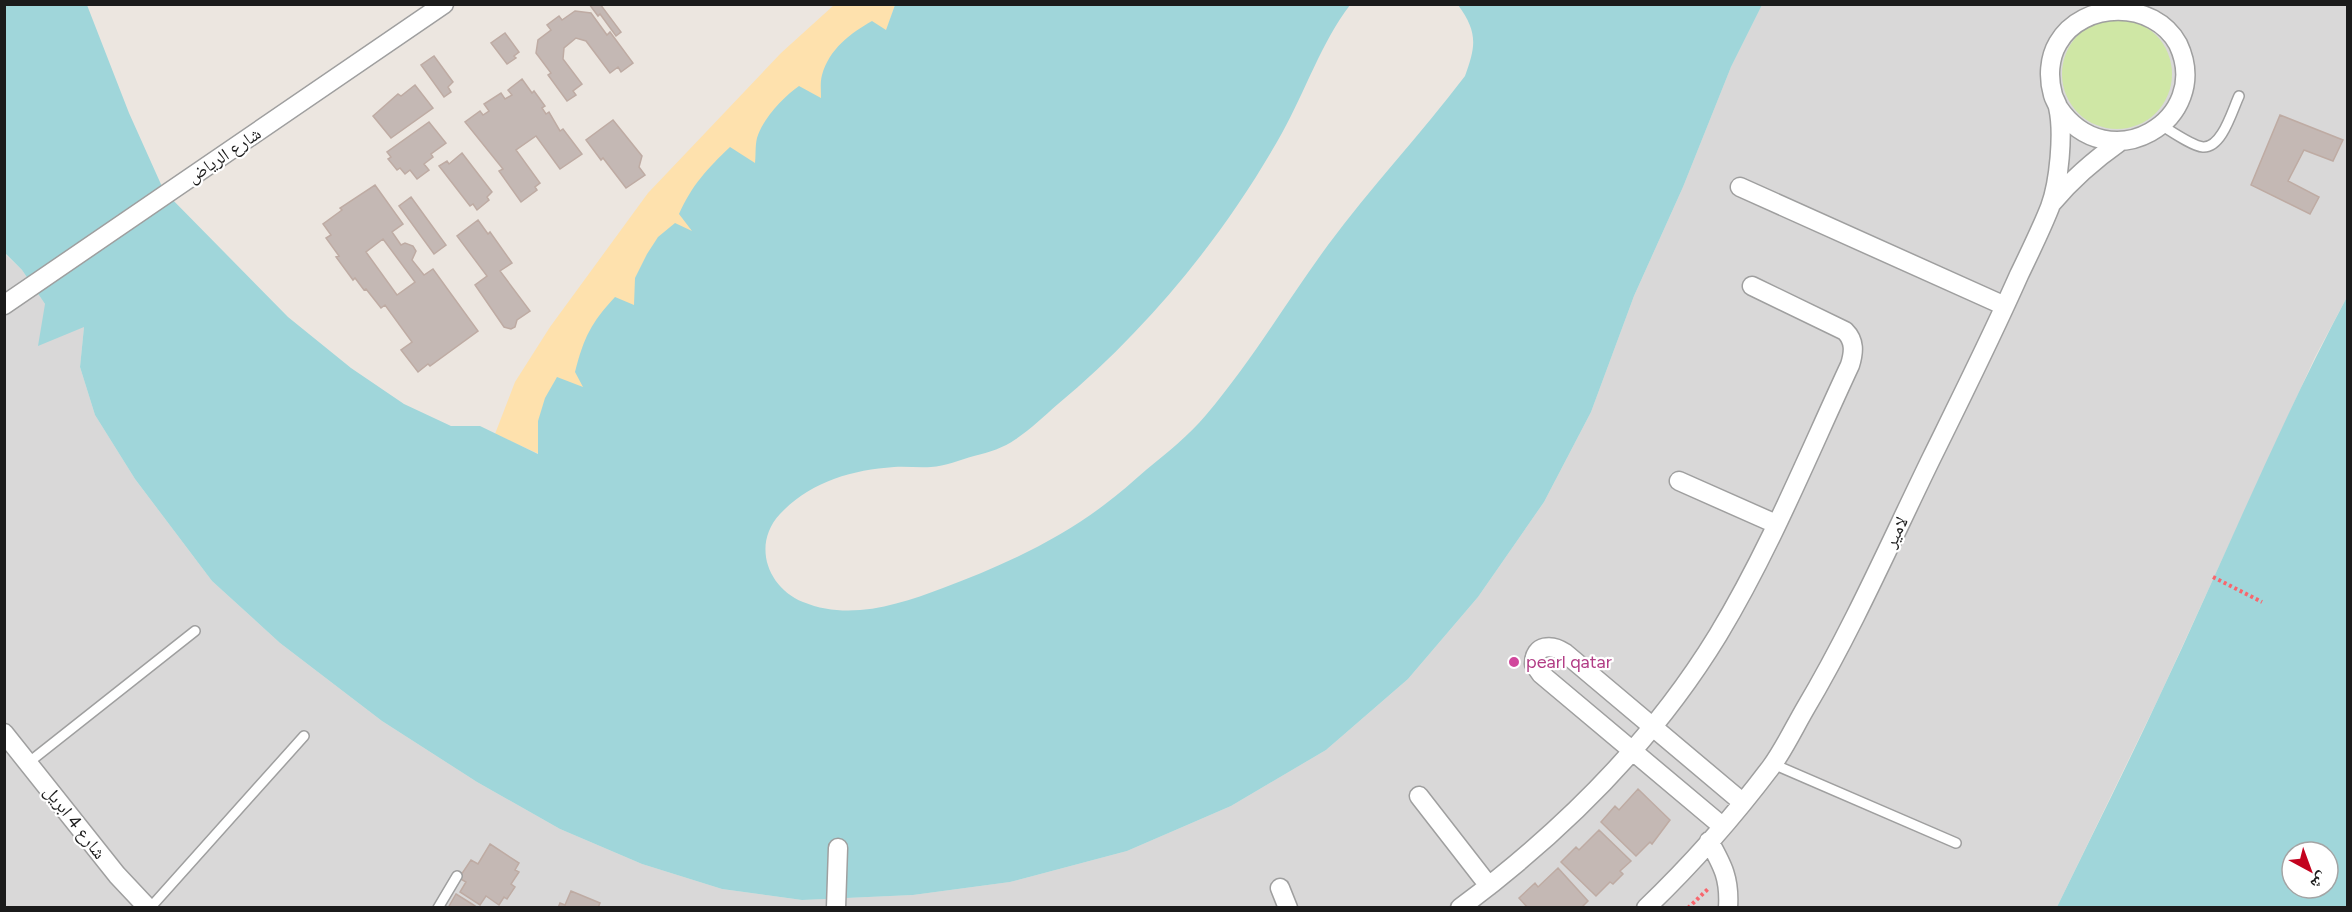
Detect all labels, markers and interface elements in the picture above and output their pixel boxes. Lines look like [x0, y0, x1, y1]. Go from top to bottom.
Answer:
street label: شارع الرياض [183, 122, 265, 188]
street label: لامير [1879, 513, 1913, 552]
place label: pearl qatar [1526, 651, 1612, 673]
marker: pearl qatar [1507, 655, 1521, 669]
street label: شارع 4 ابريل [39, 781, 111, 863]
north arrow [2280, 840, 2340, 900]
text: ش [2307, 868, 2332, 894]

